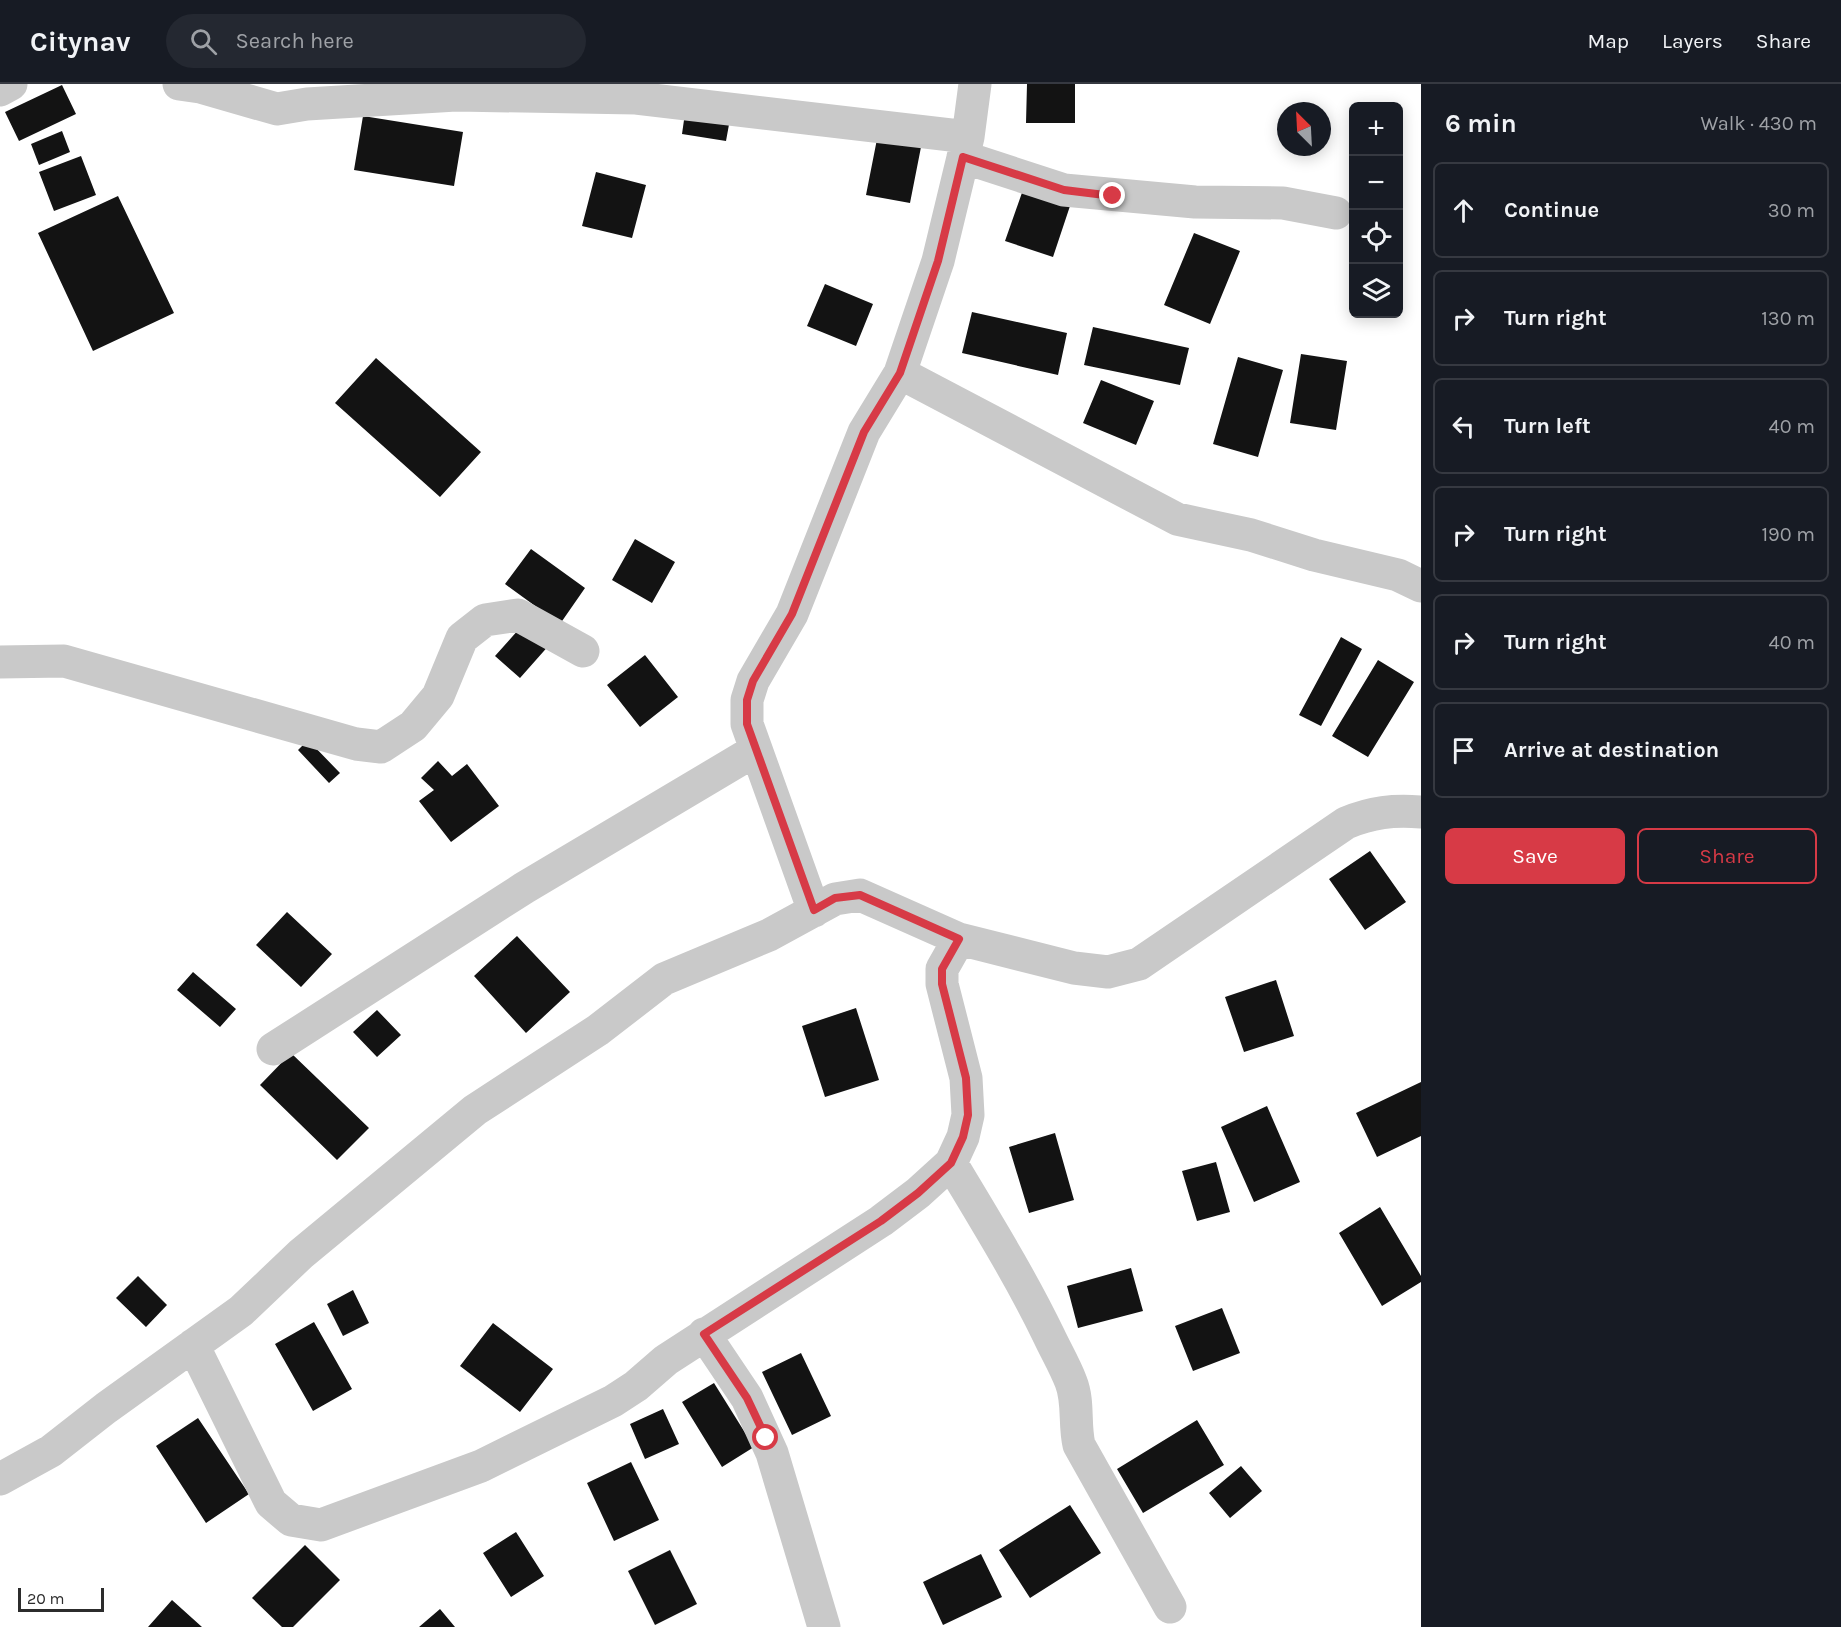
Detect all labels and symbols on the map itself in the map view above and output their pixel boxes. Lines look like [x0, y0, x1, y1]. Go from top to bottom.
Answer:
north arrow [1277, 102, 1331, 156]
route end [1099, 182, 1125, 208]
route start [752, 1424, 778, 1450]
scale bar [18, 1585, 104, 1612]

